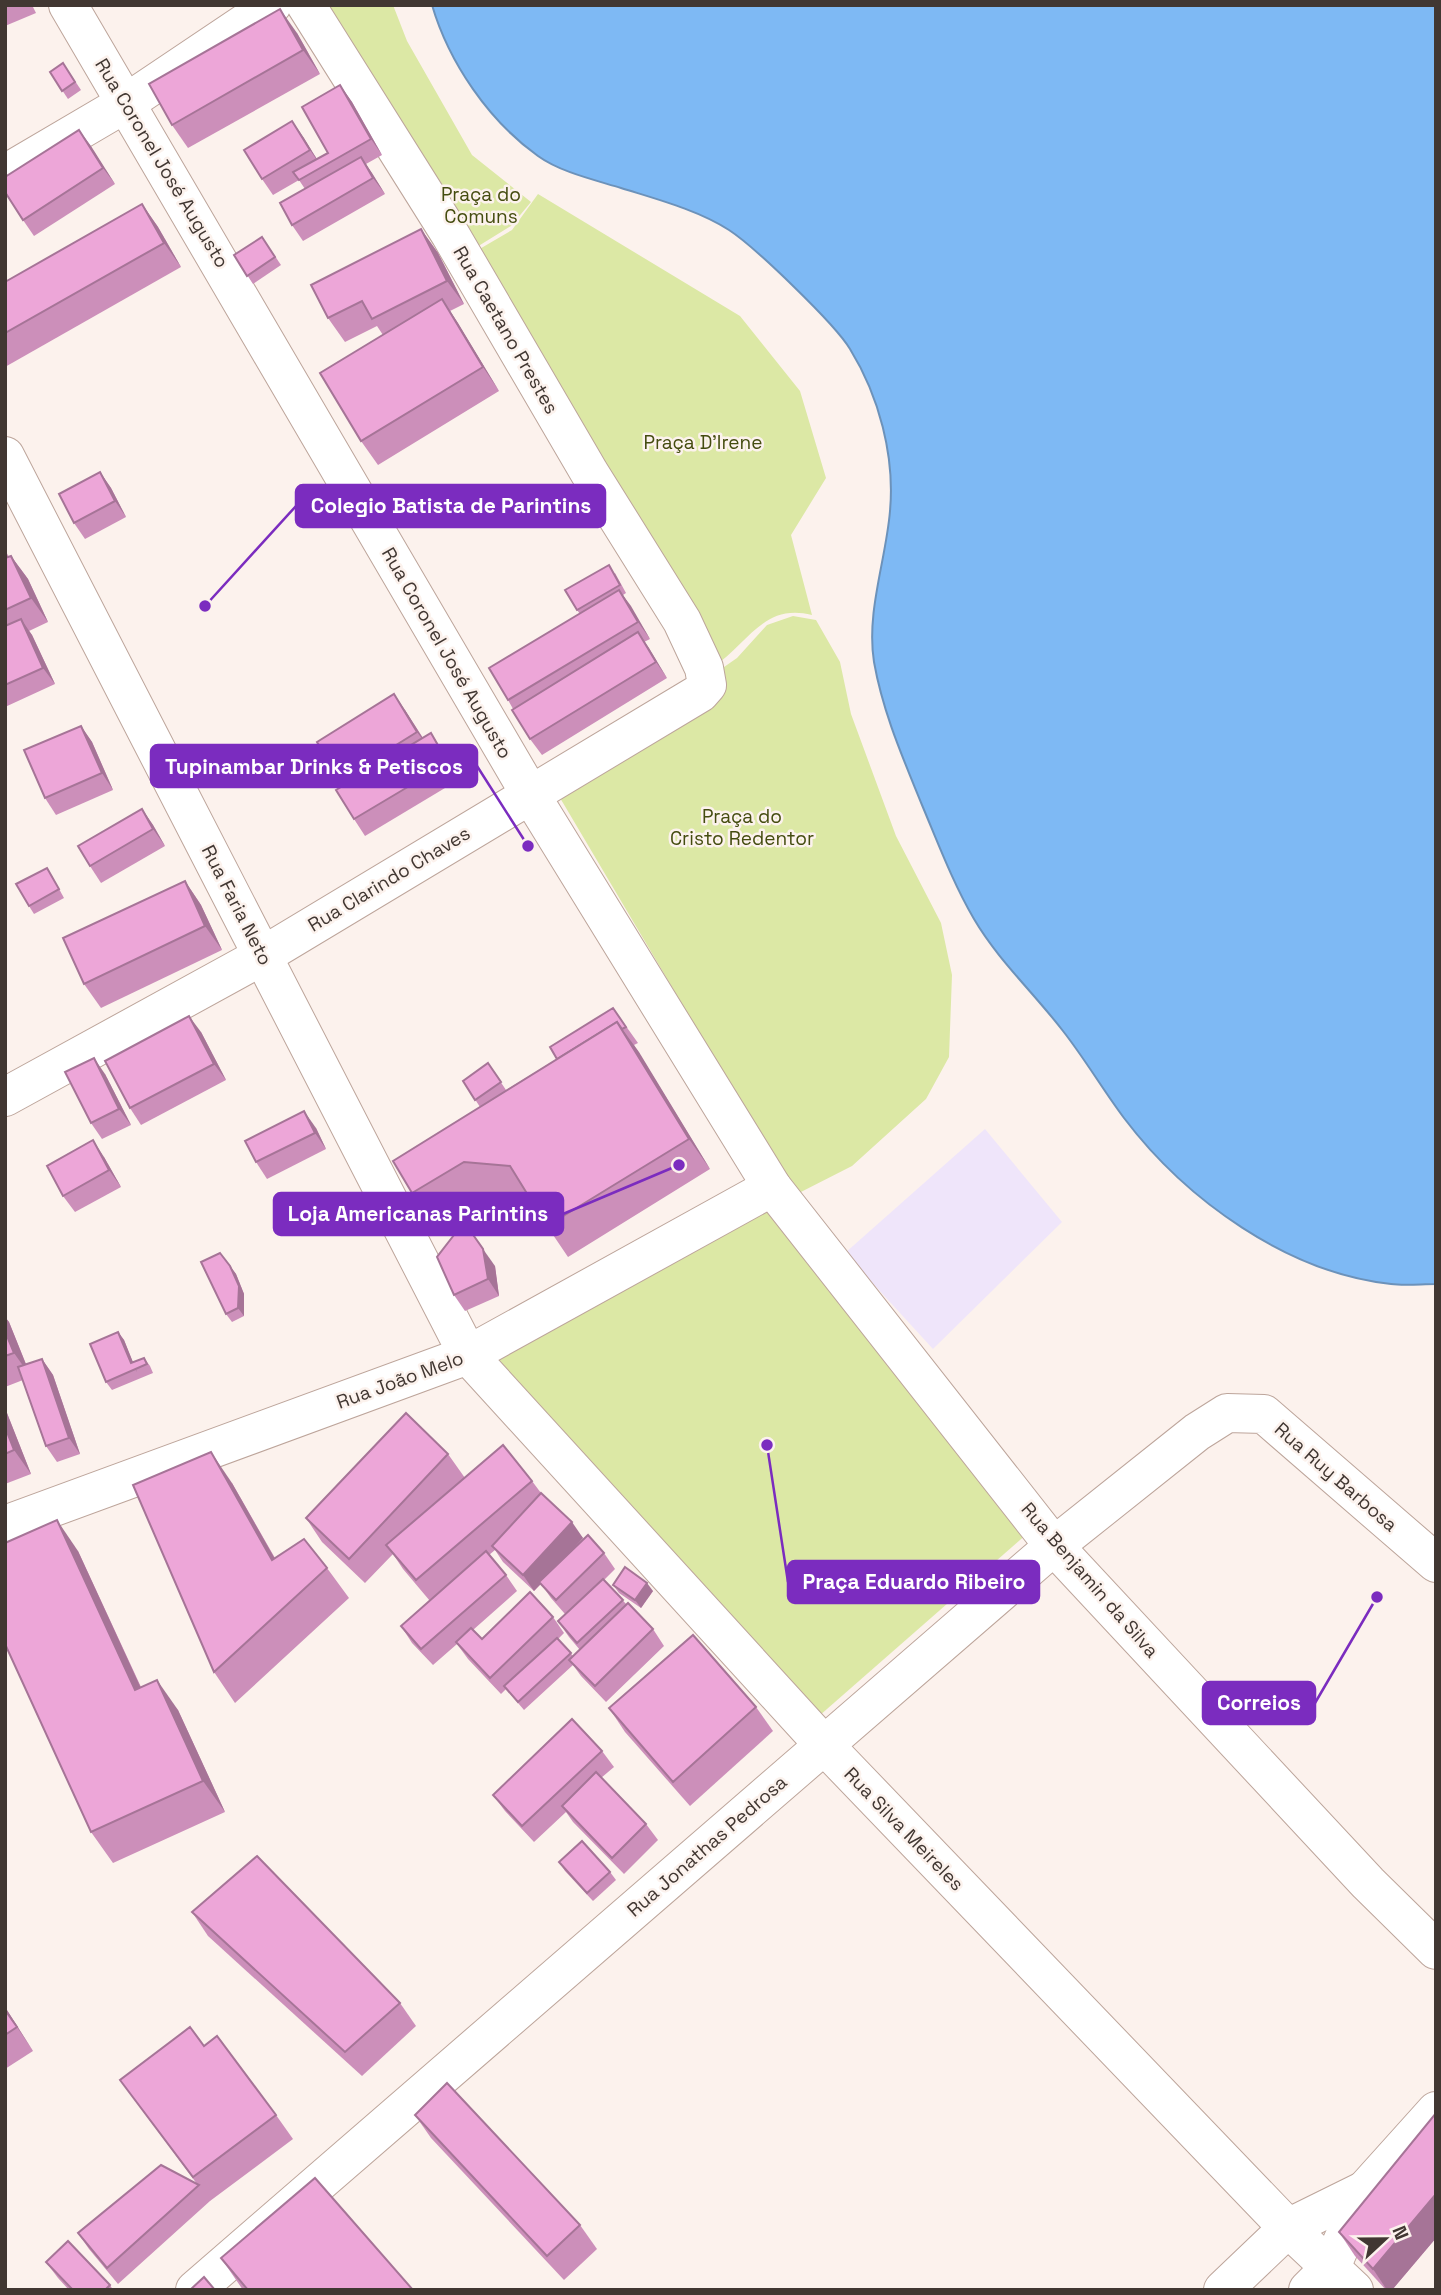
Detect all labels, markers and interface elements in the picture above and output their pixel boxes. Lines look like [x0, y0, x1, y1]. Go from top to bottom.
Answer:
street label: Rua Coronel José Augusto [89, 54, 235, 272]
park label: Praça do Comuns [441, 182, 521, 229]
street label: Rua Caetano Prestes [448, 241, 564, 419]
park label: Praça D'Irene [644, 430, 762, 455]
callout: Colegio Batista de Parintins [296, 485, 605, 527]
text: Colegio Batista de Parintins [311, 492, 591, 519]
street label: Rua Coronel José Augusto [376, 543, 518, 763]
callout: Tupinambar Drinks & Petiscos [151, 745, 477, 787]
text: Tupinambar Drinks & Petiscos [165, 753, 463, 780]
park label: Praça do Cristo Redentor [670, 804, 814, 851]
street label: Rua Clarindo Chaves [303, 821, 475, 937]
street label: Rua Faria Neto [196, 841, 278, 969]
callout: Loja Americanas Parintins [274, 1193, 563, 1235]
text: Loja Americanas Parintins [288, 1200, 548, 1227]
street label: Rua João Melo [333, 1345, 467, 1415]
street label: Rua Ruy Barbosa [1269, 1417, 1403, 1537]
street label: Rua Benjamin da Silva [1016, 1497, 1164, 1663]
callout: Praça Eduardo Ribeiro [788, 1561, 1039, 1603]
text: Praça Eduardo Ribeiro [803, 1568, 1025, 1595]
callout: Correios [1203, 1682, 1315, 1724]
text: Correios [1217, 1689, 1301, 1716]
street label: Rua Silva Meireles [839, 1762, 969, 1896]
street label: Rua Jonathas Pedrosa [622, 1770, 792, 1922]
north arrow [1350, 2204, 1420, 2274]
text: N [1386, 2222, 1414, 2243]

